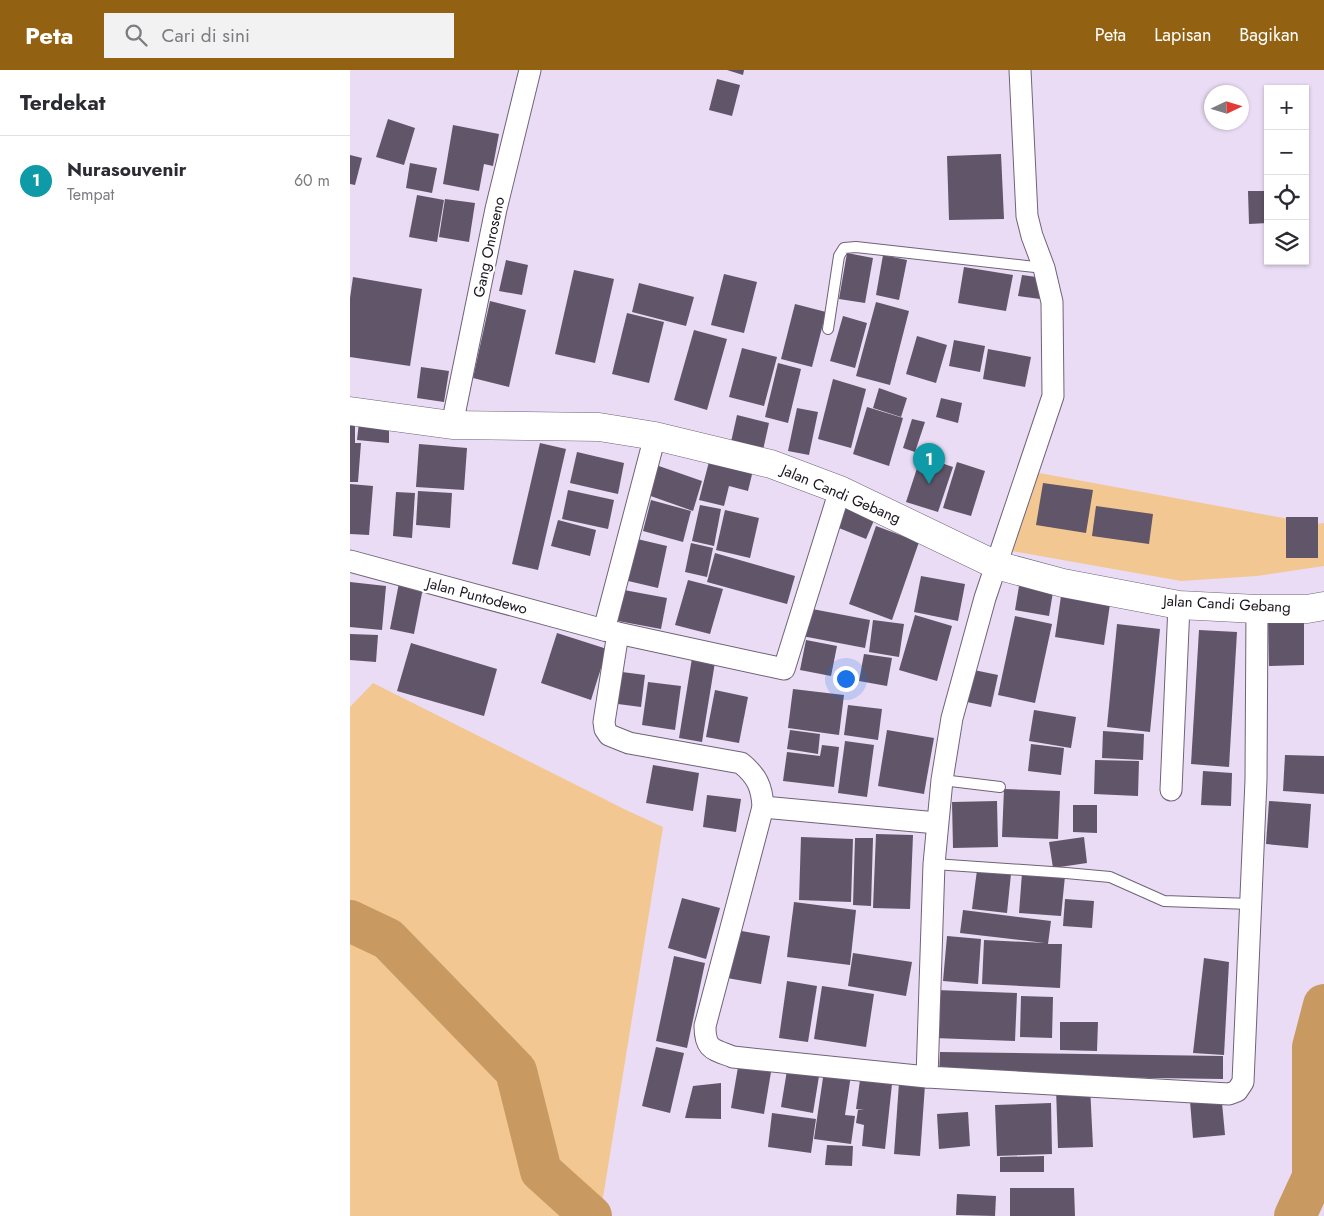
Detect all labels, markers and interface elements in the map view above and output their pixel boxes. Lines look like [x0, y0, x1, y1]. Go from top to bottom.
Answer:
search box [104, 13, 454, 58]
text: Peta [25, 18, 74, 53]
icon: search [122, 21, 150, 49]
text: Cari di sini [162, 22, 250, 49]
text: Peta [1095, 22, 1126, 48]
text: Lapisan [1154, 22, 1211, 48]
text: Bagikan [1239, 22, 1299, 48]
north arrow [1204, 85, 1249, 130]
map controls [1264, 85, 1309, 265]
button: + [1264, 85, 1309, 130]
text: Terdekat [20, 88, 105, 118]
button: − [1264, 130, 1309, 175]
text: Nurasouvenir [67, 156, 186, 183]
text: 1 [32, 169, 40, 192]
text: 60 m [294, 169, 330, 192]
button: locate [1264, 175, 1309, 220]
text: Tempat [67, 183, 114, 206]
street label: Gang Onroseno [468, 195, 510, 299]
button: layers [1264, 220, 1309, 265]
pin: 1 [913, 443, 945, 484]
street label: Jalan Candi Gebang [776, 458, 904, 529]
street label: Jalan Puntodewo [422, 571, 530, 620]
street label: Jalan Candi Gebang [1161, 590, 1291, 618]
your location [833, 666, 859, 692]

